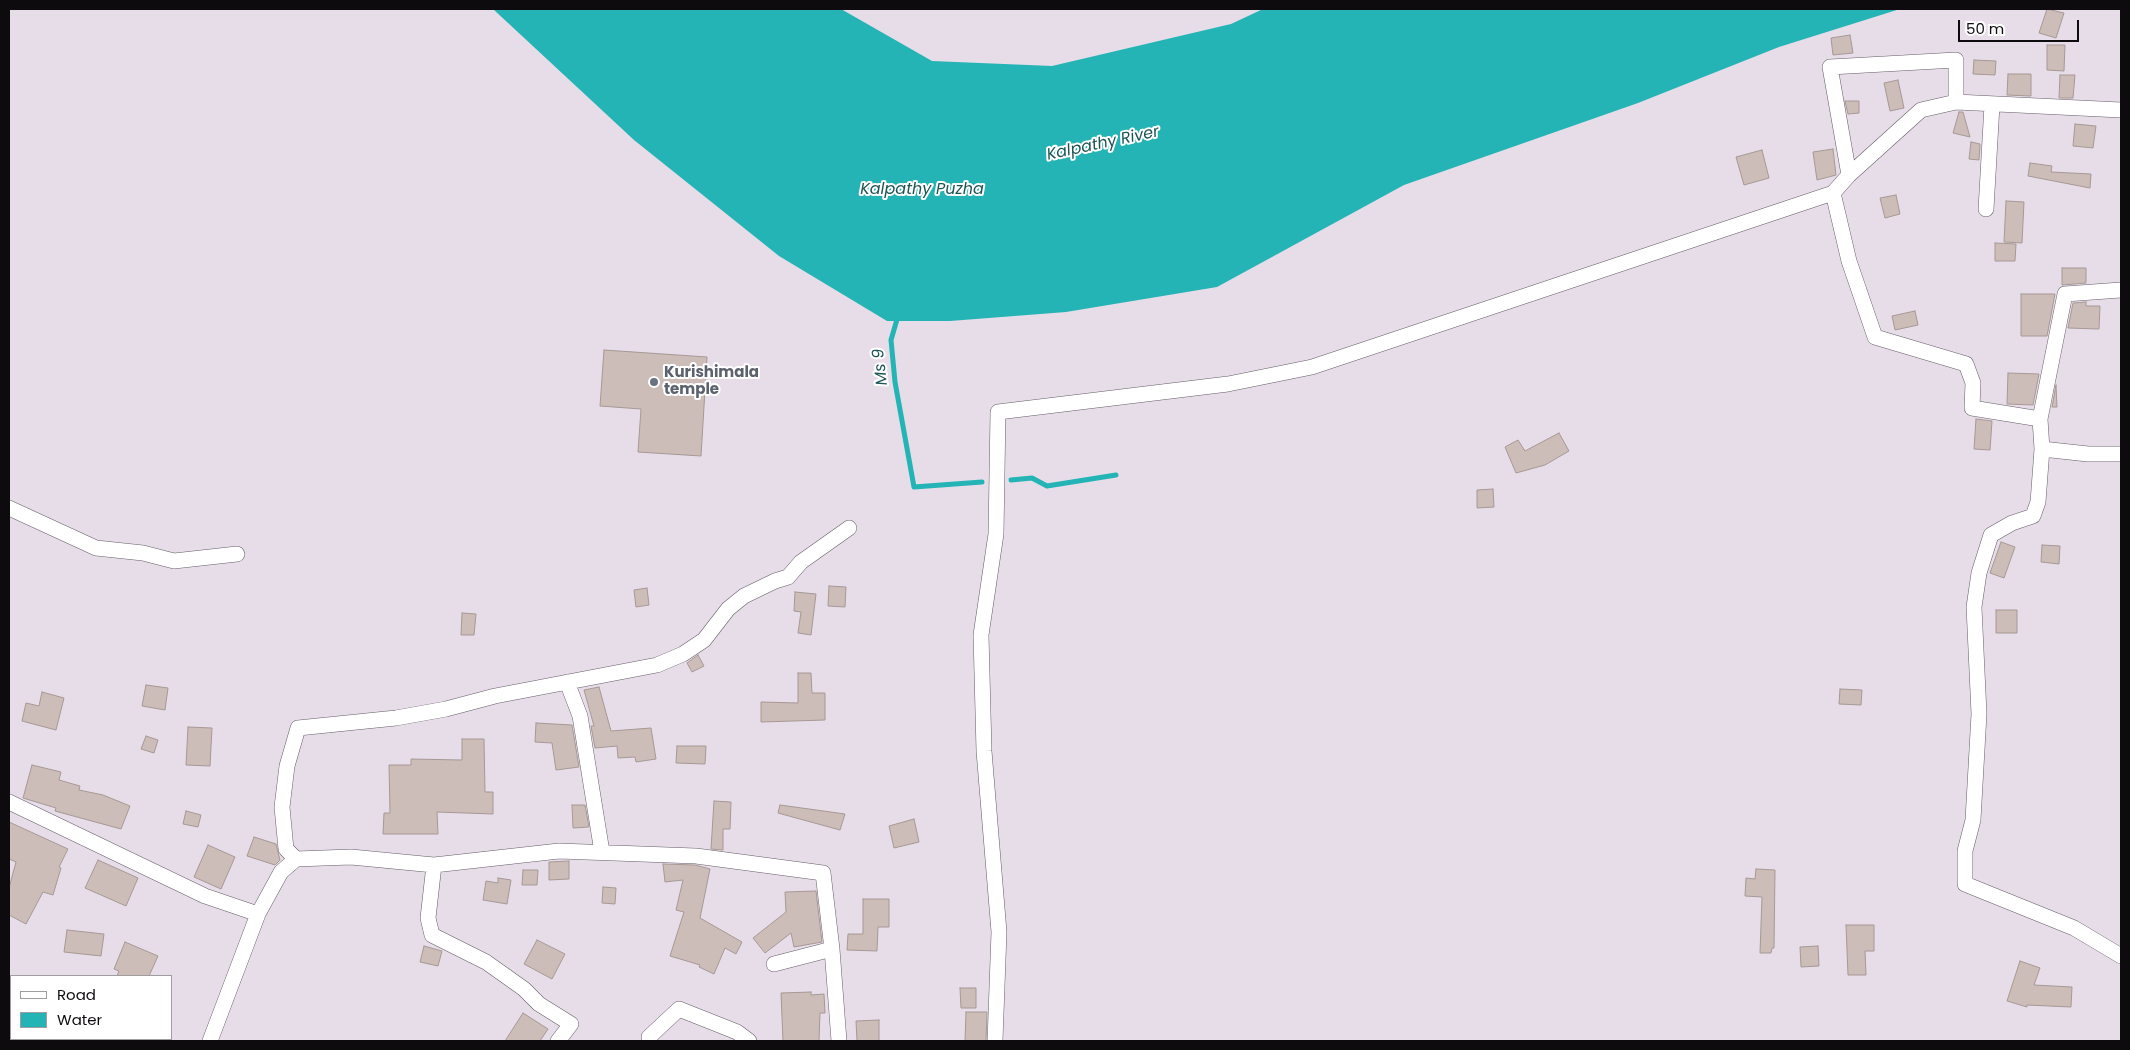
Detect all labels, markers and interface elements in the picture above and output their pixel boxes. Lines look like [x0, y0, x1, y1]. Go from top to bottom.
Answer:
scale bar [1960, 10, 2081, 42]
text: 50 m [1966, 18, 2004, 39]
water label: Kalpathy River [1045, 123, 1161, 165]
water label: Kalpathy Puzha [860, 180, 984, 200]
water label: Ms 9 [870, 348, 892, 386]
place label: Kurishimala temple [664, 364, 759, 399]
marker: Kurishimala temple [648, 376, 660, 388]
legend [10, 975, 172, 1040]
text: Road [57, 984, 96, 1005]
text: Water [57, 1009, 102, 1030]

